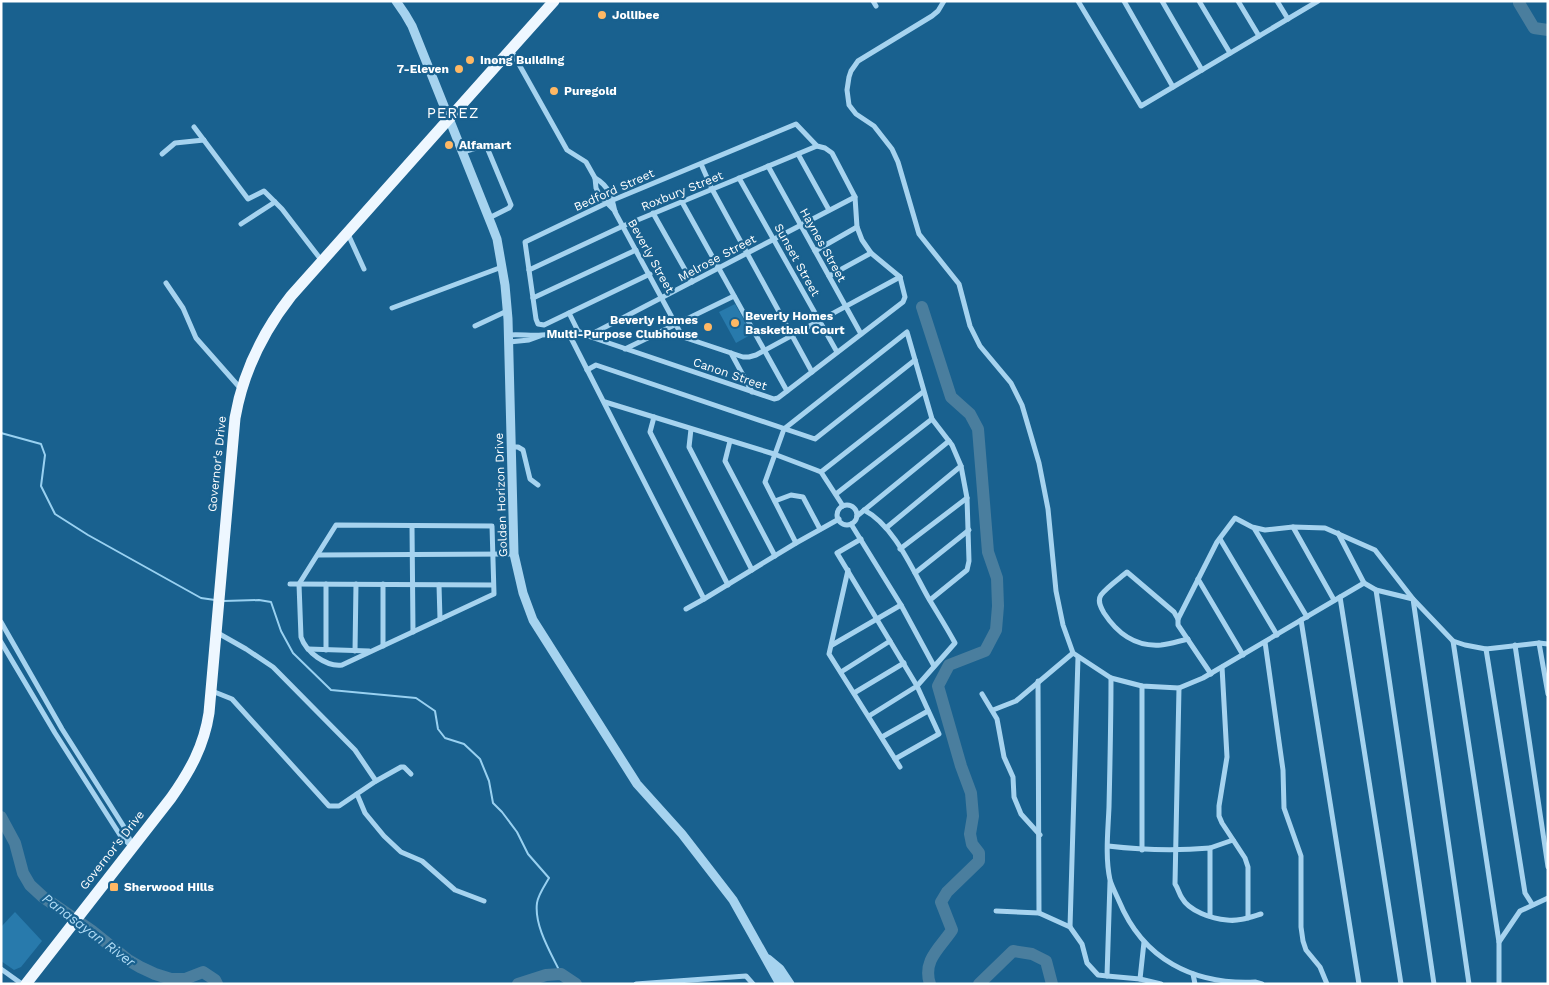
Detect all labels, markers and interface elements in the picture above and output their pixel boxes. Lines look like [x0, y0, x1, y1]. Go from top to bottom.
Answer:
place label: Jollibee [612, 8, 659, 22]
marker: Jollibee [596, 9, 608, 21]
place label: Inong Building [480, 53, 565, 67]
marker: Inong Building [464, 54, 476, 66]
place label: 7-Eleven [397, 62, 449, 76]
marker: 7-Eleven [453, 63, 465, 75]
place label: Puregold [564, 84, 617, 98]
marker: Puregold [548, 85, 560, 97]
district label: PEREZ [427, 104, 479, 122]
place label: Alfamart [459, 138, 512, 152]
marker: Alfamart [443, 139, 455, 151]
street label: Bedford Street [572, 166, 656, 214]
street label: Roxbury Street [639, 168, 725, 214]
street label: Haynes Street [797, 206, 849, 284]
street label: Beverly Street [625, 217, 677, 295]
street label: Sunset Street [771, 221, 823, 299]
street label: Melrose Street [676, 232, 758, 284]
place label: Beverly Homes Basketball Court [745, 309, 845, 337]
place label: Beverly Homes Multi-Purpose Clubhouse [546, 313, 699, 341]
marker: Beverly Homes Basketball Court [729, 317, 741, 329]
marker: Beverly Homes Multi-Purpose Clubhouse [702, 321, 714, 333]
street label: Canon Street [691, 355, 769, 393]
street label: Governor's Drive [205, 415, 229, 513]
street label: Golden Horizon Drive [492, 433, 510, 557]
street label: Governor's Drive [77, 808, 147, 892]
place label: Sherwood Hills [124, 880, 215, 894]
marker: Sherwood Hills [108, 881, 120, 893]
water label: Panasayan River [40, 890, 139, 970]

